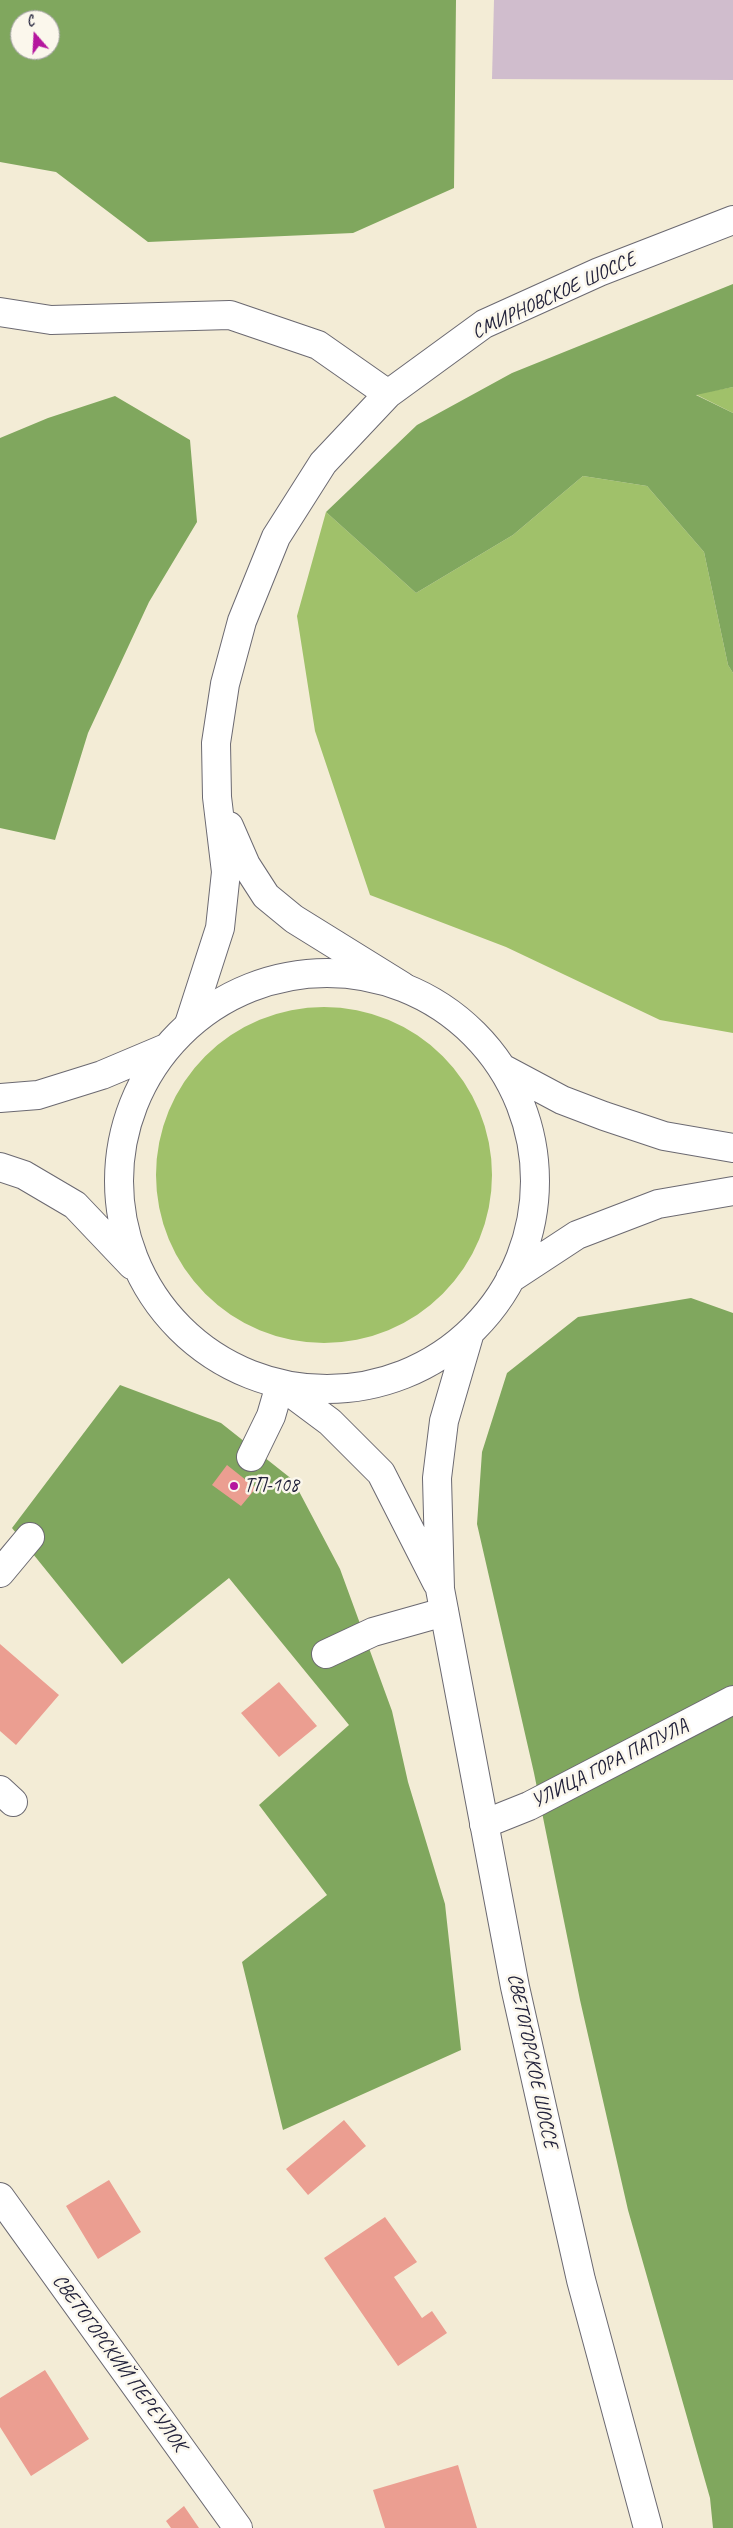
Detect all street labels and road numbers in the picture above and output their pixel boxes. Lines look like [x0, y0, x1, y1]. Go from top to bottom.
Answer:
street label: СМИРНОВСКОЕ ШОССЕ [468, 247, 640, 345]
street label: УЛИЦА ГОРА ПАПУЛА [528, 1714, 692, 1814]
street label: СВЕТОГОРСКОЕ ШОССЕ [502, 1971, 562, 2151]
street label: СВЕТОГОРСКИЙ ПЕРЕУЛОК [47, 2270, 191, 2456]

